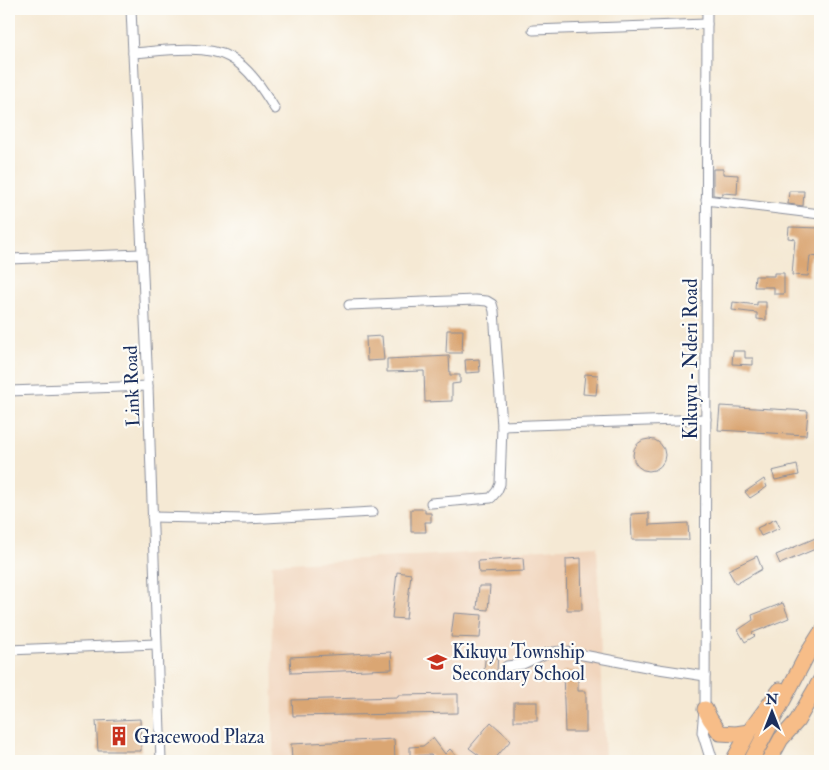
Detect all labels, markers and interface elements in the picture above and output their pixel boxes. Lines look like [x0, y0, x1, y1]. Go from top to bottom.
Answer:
street label: Kikuyu - Nderi Road [679, 278, 703, 440]
street label: Link Road [119, 344, 145, 427]
place label: Kikuyu Township Secondary School [452, 640, 585, 686]
school or university icon: Kikuyu Township Secondary School [426, 651, 448, 673]
north arrow [746, 688, 796, 738]
text: N [765, 691, 779, 708]
building icon: Gracewood Plaza [108, 725, 130, 747]
place label: Gracewood Plaza [134, 725, 265, 749]

